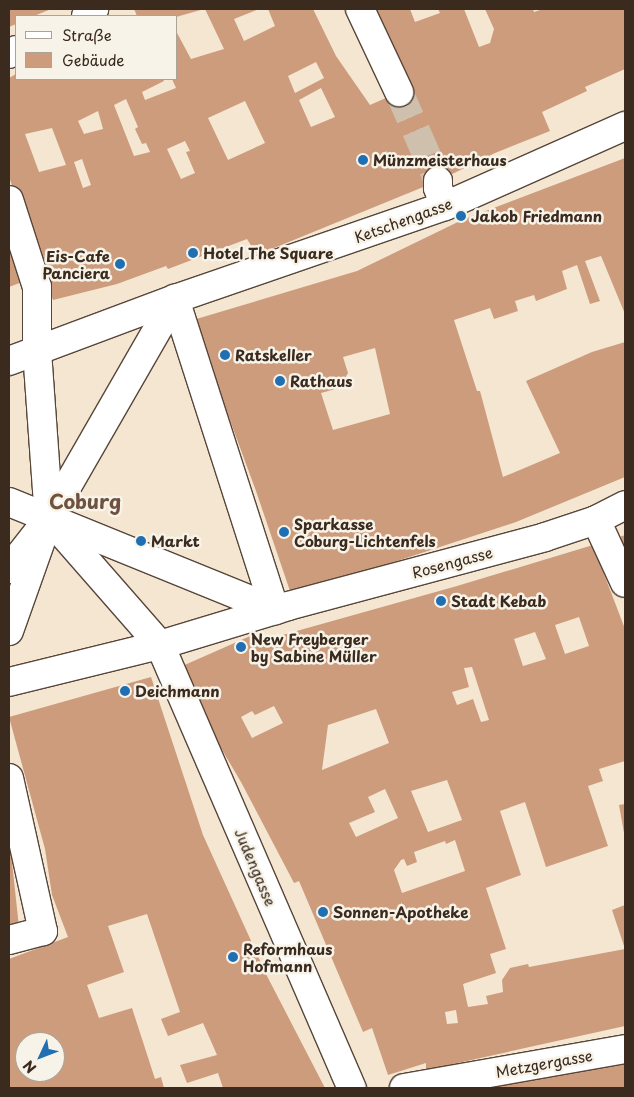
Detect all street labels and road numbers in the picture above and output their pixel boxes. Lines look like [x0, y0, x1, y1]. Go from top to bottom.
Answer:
street label: Ketschengasse [352, 194, 454, 246]
street label: Rosengasse [410, 543, 494, 581]
street label: Judengasse [232, 826, 280, 908]
street label: Metzgergasse [494, 1046, 594, 1080]

